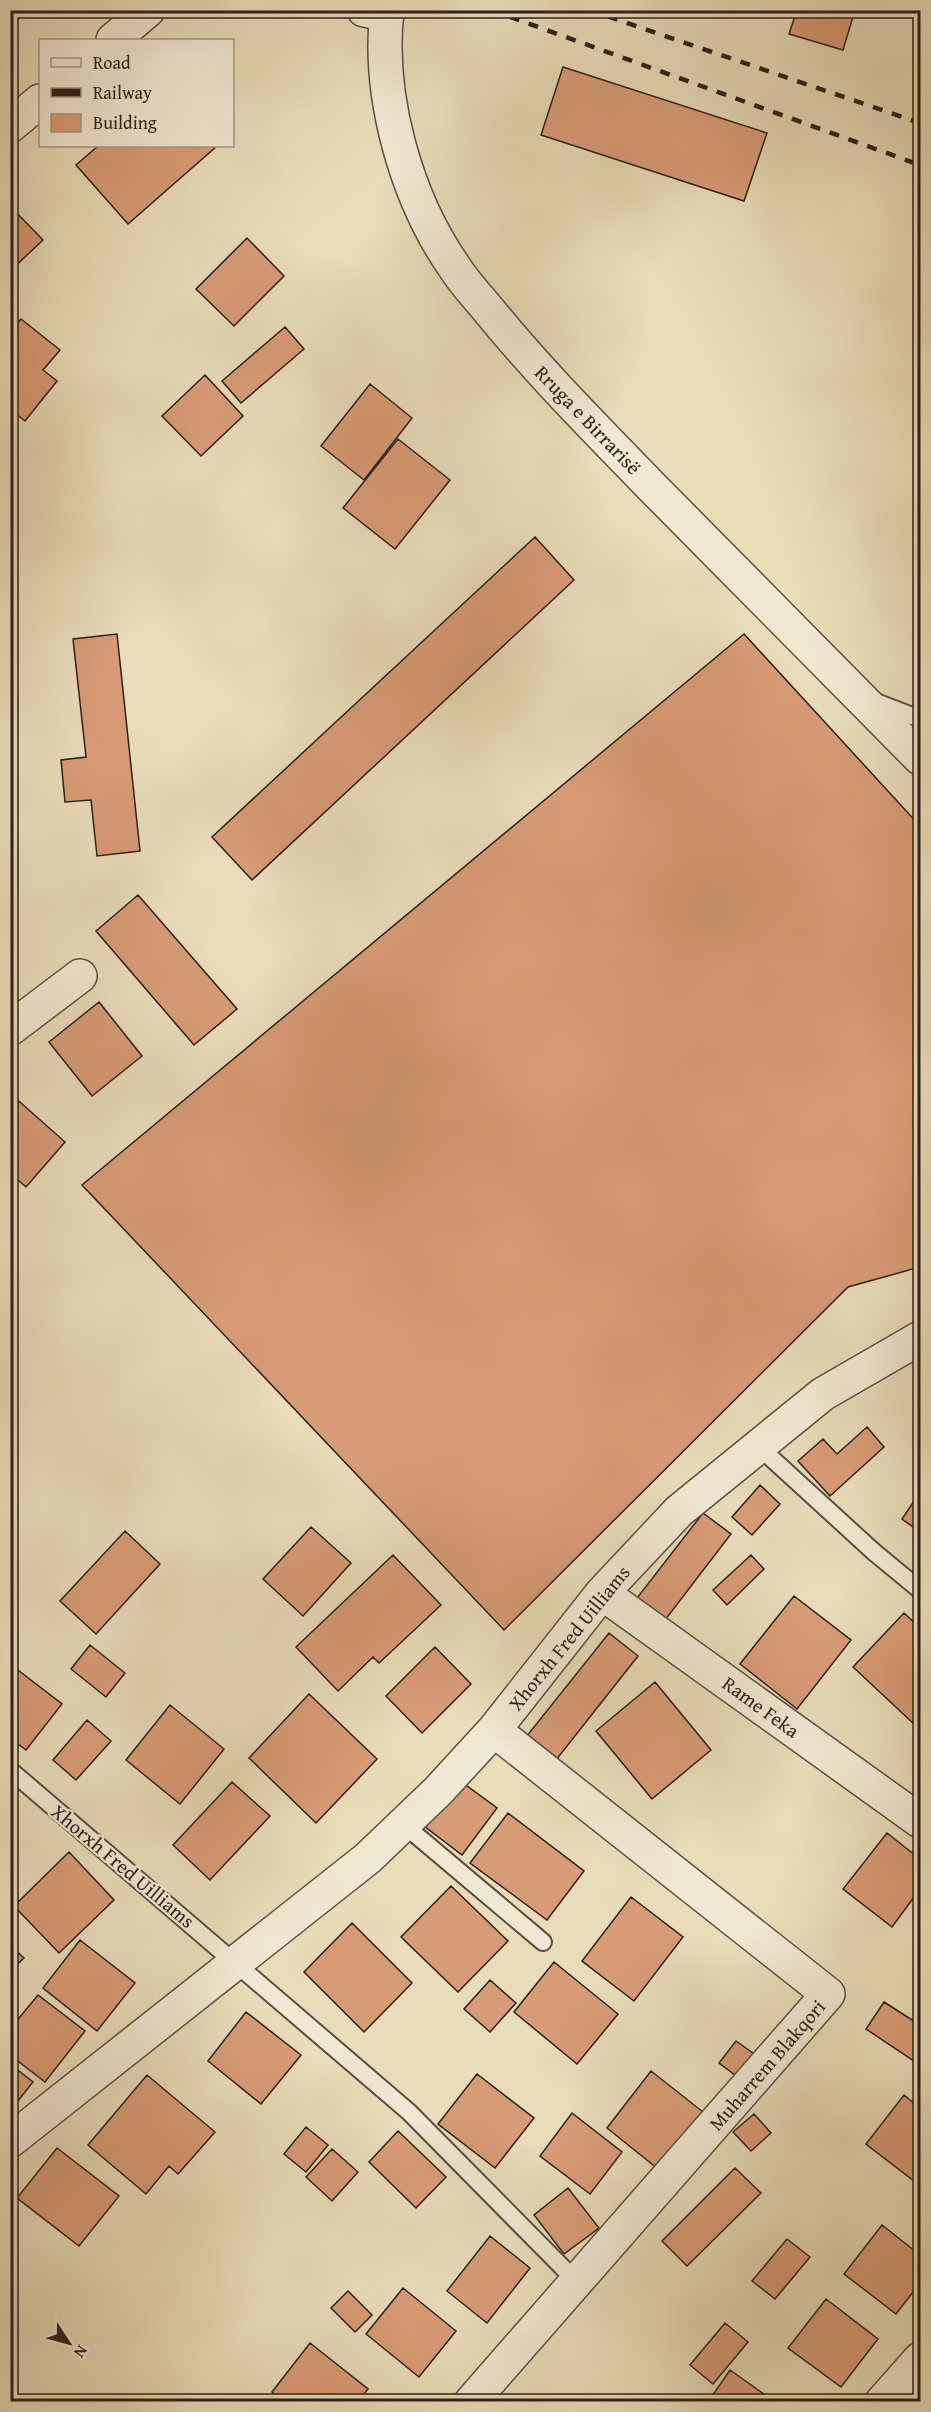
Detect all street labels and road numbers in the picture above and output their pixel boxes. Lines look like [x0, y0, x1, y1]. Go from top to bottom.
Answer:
street label: Rruga e Birrarisë [529, 358, 648, 481]
street label: Xhorxh Fred Uilliams [501, 1559, 636, 1717]
street label: Rame Feka [717, 1669, 806, 1745]
street label: Xhorxh Fred Uilliams [45, 1797, 201, 1934]
street label: Muharrem Blakqori [701, 1992, 832, 2137]

